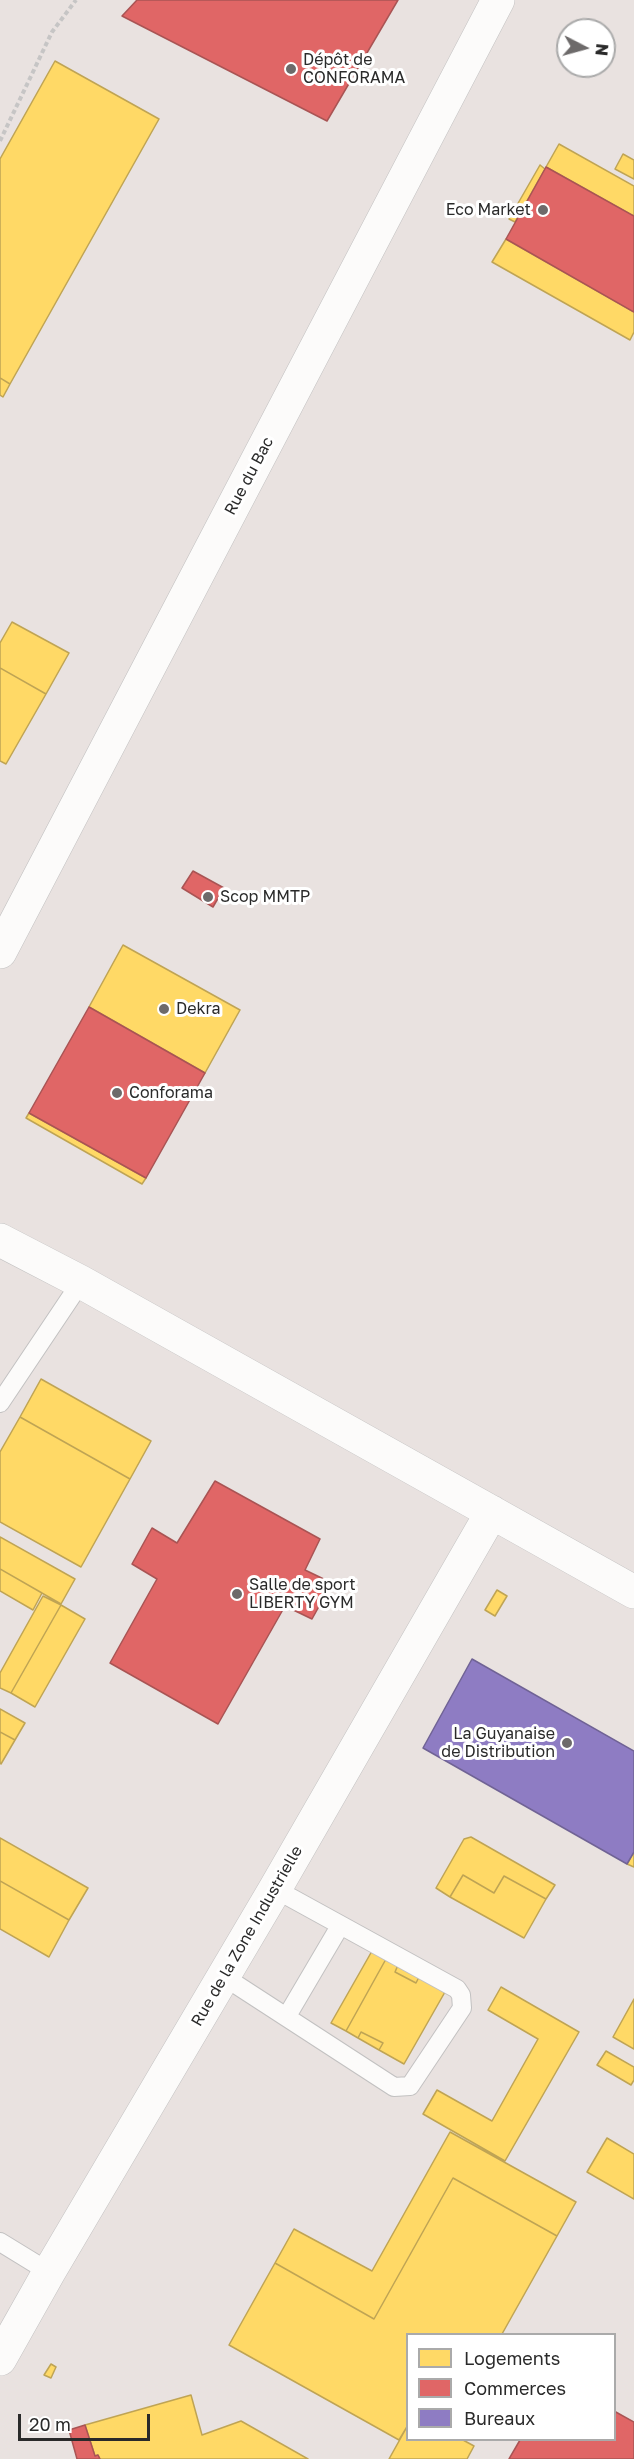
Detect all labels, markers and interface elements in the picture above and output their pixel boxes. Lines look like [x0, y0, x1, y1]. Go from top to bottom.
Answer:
north arrow [556, 18, 616, 78]
text: N [591, 43, 612, 57]
place label: Dépôt de CONFORAMA [303, 50, 405, 88]
marker: Dépôt de CONFORAMA [284, 62, 298, 76]
place label: Eco Market [446, 200, 531, 220]
marker: Eco Market [536, 203, 550, 217]
street label: Rue du Bac [220, 434, 278, 518]
place label: Scop MMTP [220, 887, 310, 907]
marker: Scop MMTP [201, 890, 215, 904]
place label: Dekra [176, 999, 221, 1019]
marker: Dekra [157, 1002, 171, 1016]
place label: Conforama [129, 1083, 213, 1103]
marker: Conforama [110, 1086, 124, 1100]
place label: Salle de sport LIBERTY GYM [249, 1575, 356, 1613]
marker: Salle de sport LIBERTY GYM [230, 1587, 244, 1601]
place label: La Guyanaise de Distribution [441, 1724, 555, 1762]
marker: La Guyanaise de Distribution [560, 1736, 574, 1750]
street label: Rue de la Zone Industrielle [187, 1842, 307, 2030]
legend [406, 2333, 616, 2441]
text: Logements [464, 2347, 560, 2369]
text: Commerces [464, 2377, 566, 2399]
scale bar [21, 2402, 153, 2440]
text: Bureaux [464, 2407, 535, 2429]
text: 20 m [29, 2413, 71, 2435]

